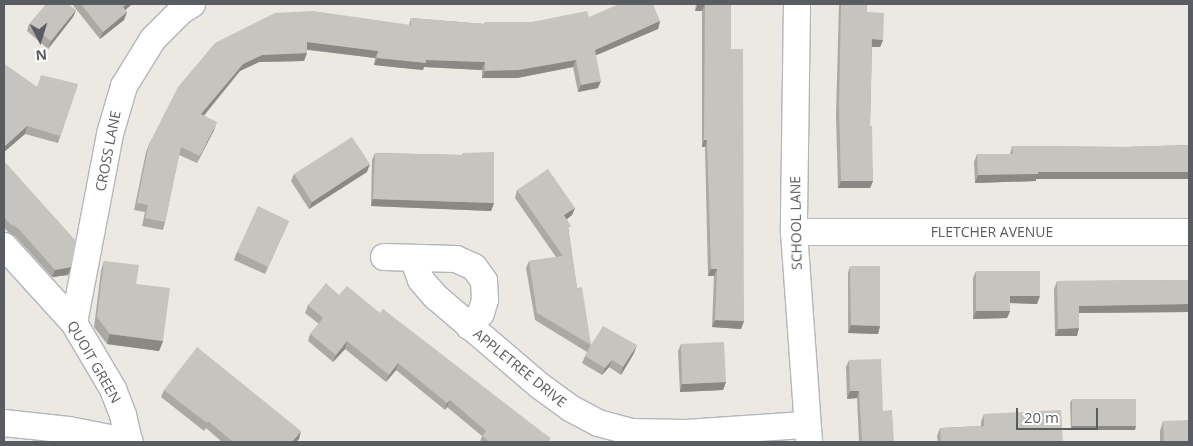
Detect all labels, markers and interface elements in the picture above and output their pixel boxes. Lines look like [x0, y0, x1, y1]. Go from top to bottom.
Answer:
north arrow [15, 15, 65, 65]
text: N [35, 45, 48, 65]
street label: CROSS LANE [92, 109, 124, 193]
street label: SCHOOL LANE [787, 176, 805, 270]
street label: FLETCHER AVENUE [931, 224, 1053, 240]
street label: QUOIT GREEN [64, 318, 124, 406]
street label: APPLETREE DRIVE [470, 325, 570, 411]
scale bar [1018, 398, 1100, 430]
text: 20 m [1024, 407, 1059, 427]

